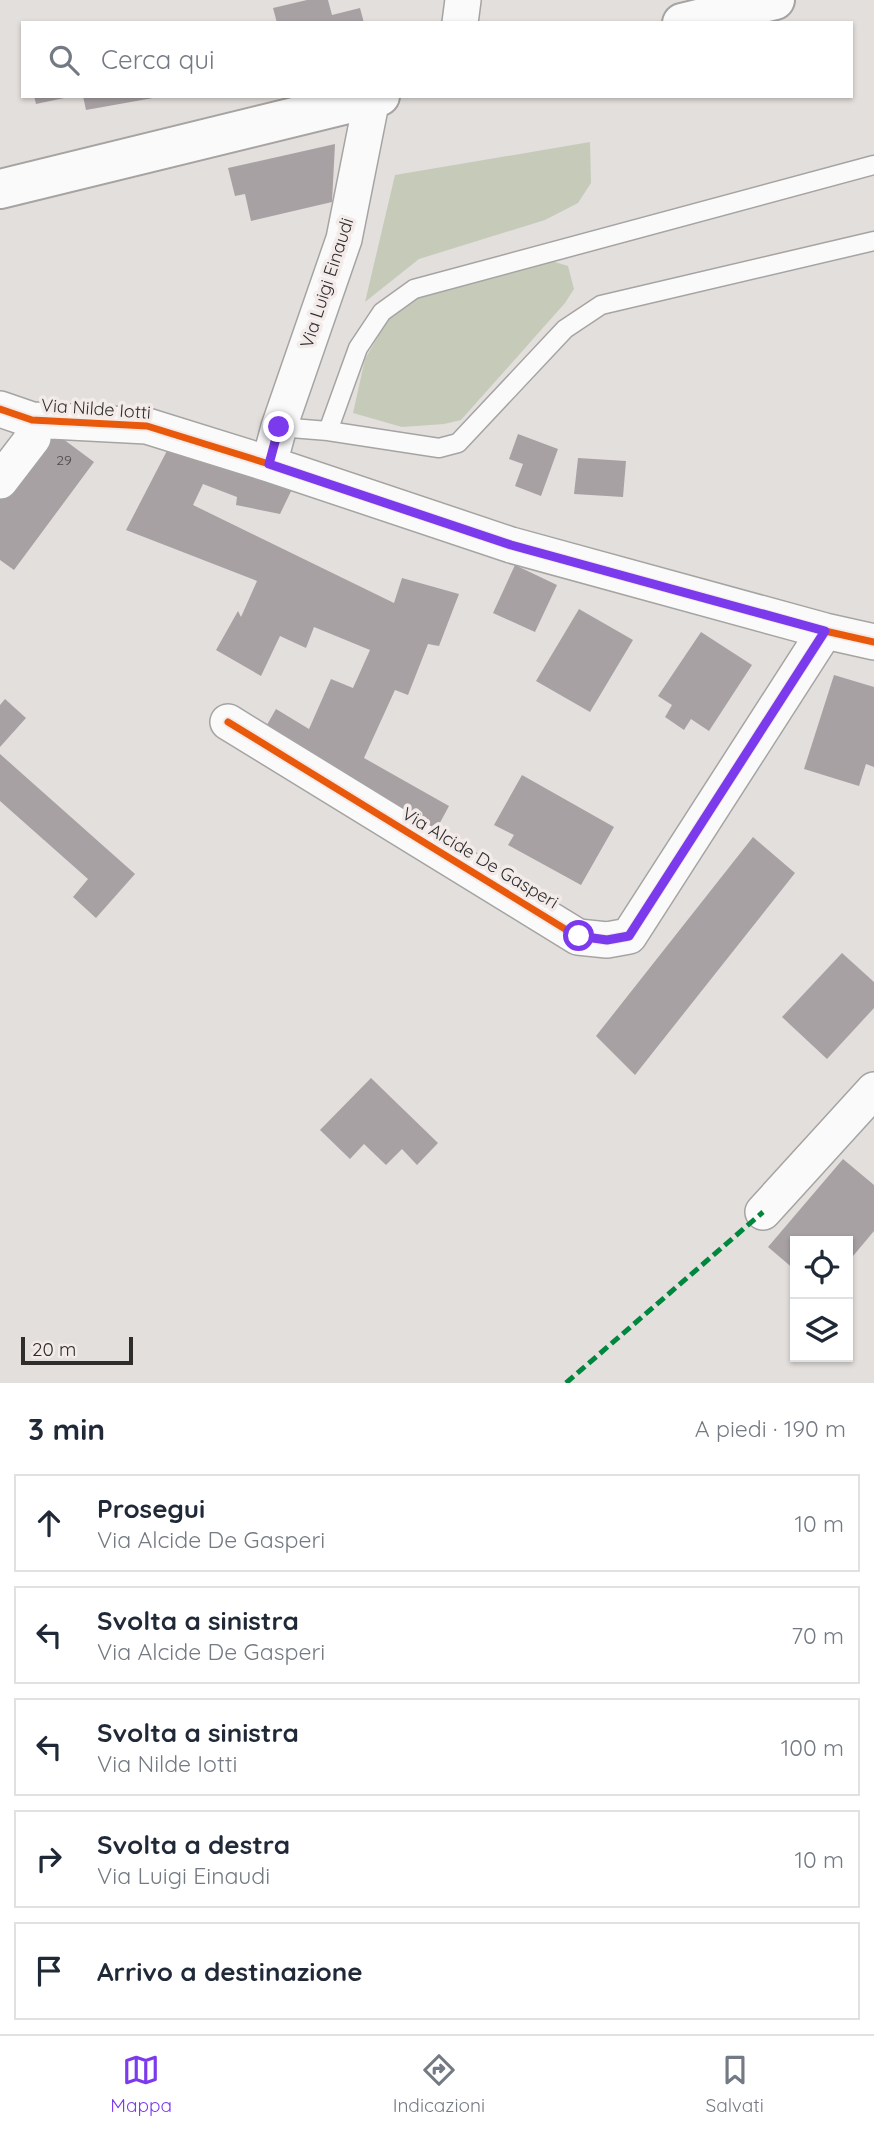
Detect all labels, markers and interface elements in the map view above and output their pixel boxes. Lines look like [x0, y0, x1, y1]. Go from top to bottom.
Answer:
search box [21, 21, 853, 98]
icon: search [45, 41, 83, 79]
text: Cerca qui [101, 43, 215, 76]
street label: Via Luigi Einaudi [295, 215, 358, 351]
street label: Via Nilde Iotti [40, 393, 152, 424]
route end [263, 411, 294, 442]
house number: 29 [56, 451, 72, 469]
street label: Via Alcide De Gasperi [398, 802, 563, 913]
route start [563, 920, 594, 951]
map controls [790, 1236, 853, 1362]
button: locate [790, 1236, 853, 1299]
button: layers [790, 1299, 853, 1362]
scale bar [21, 1334, 133, 1366]
text: 20 m [32, 1337, 76, 1361]
text: 3 min [28, 1410, 105, 1448]
text: A piedi · 190 m [695, 1414, 846, 1443]
text: Prosegui [97, 1492, 205, 1525]
icon: ahead [30, 1504, 68, 1542]
text: 10 m [795, 1509, 844, 1538]
text: Via Alcide De Gasperi [97, 1525, 325, 1554]
text: Svolta a sinistra [97, 1604, 299, 1637]
icon: left [30, 1616, 68, 1654]
text: 70 m [791, 1621, 844, 1650]
text: Via Alcide De Gasperi [97, 1637, 325, 1666]
text: Svolta a sinistra [97, 1716, 299, 1749]
icon: left [30, 1728, 68, 1766]
text: 100 m [781, 1733, 844, 1762]
text: Via Nilde Iotti [97, 1749, 238, 1778]
text: Svolta a destra [97, 1828, 290, 1861]
icon: right [30, 1840, 68, 1878]
text: 10 m [795, 1845, 844, 1874]
text: Via Luigi Einaudi [97, 1861, 270, 1890]
icon: arrive [30, 1952, 68, 1990]
text: Arrivo a destinazione [97, 1955, 363, 1988]
tab: Mappa [110, 2051, 172, 2117]
tab: Indicazioni [393, 2051, 485, 2117]
tab: Salvati [706, 2051, 764, 2117]

